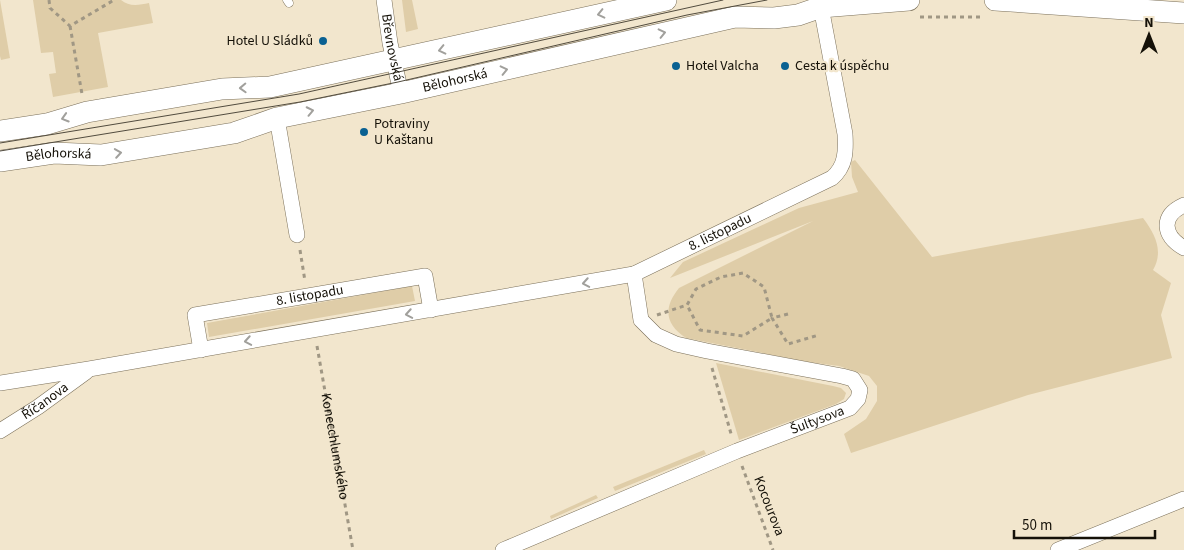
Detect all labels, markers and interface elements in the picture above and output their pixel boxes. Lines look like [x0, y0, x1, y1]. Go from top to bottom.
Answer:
one-way arrow [597, 9, 605, 19]
north arrow [1124, 10, 1174, 60]
street label: Břevnovská [376, 12, 408, 83]
text: N [1144, 13, 1154, 33]
one-way arrow [657, 29, 666, 39]
place label: Hotel U Sládků [227, 31, 313, 51]
marker: Hotel U Sládků [317, 35, 329, 47]
one-way arrow [438, 44, 447, 55]
place label: Hotel Valcha [686, 56, 759, 76]
place label: Cesta k úspěchu [795, 56, 889, 76]
marker: Hotel Valcha [670, 60, 682, 72]
marker: Cesta k úspěchu [779, 60, 791, 72]
street label: Bělohorská [421, 64, 490, 98]
one-way arrow [499, 65, 508, 76]
one-way arrow [238, 83, 246, 94]
one-way arrow [306, 107, 315, 117]
one-way arrow [62, 113, 70, 123]
place label: Potraviny U Kaštanu [374, 114, 433, 150]
marker: Potraviny U Kaštanu [358, 126, 370, 138]
street label: Bělohorská [24, 143, 92, 167]
one-way arrow [113, 148, 122, 158]
street label: 8. listopadu [685, 208, 755, 256]
one-way arrow [582, 277, 590, 287]
street label: 8. listopadu [275, 280, 345, 311]
one-way arrow [404, 308, 413, 318]
one-way arrow [244, 336, 253, 346]
street label: Říčanova [18, 378, 73, 425]
street label: Konecchlumského [316, 392, 354, 501]
street label: Šultysova [787, 401, 847, 440]
street label: Kocourova [748, 473, 790, 539]
scale bar [1014, 508, 1155, 540]
text: 50 m [1022, 515, 1052, 536]

